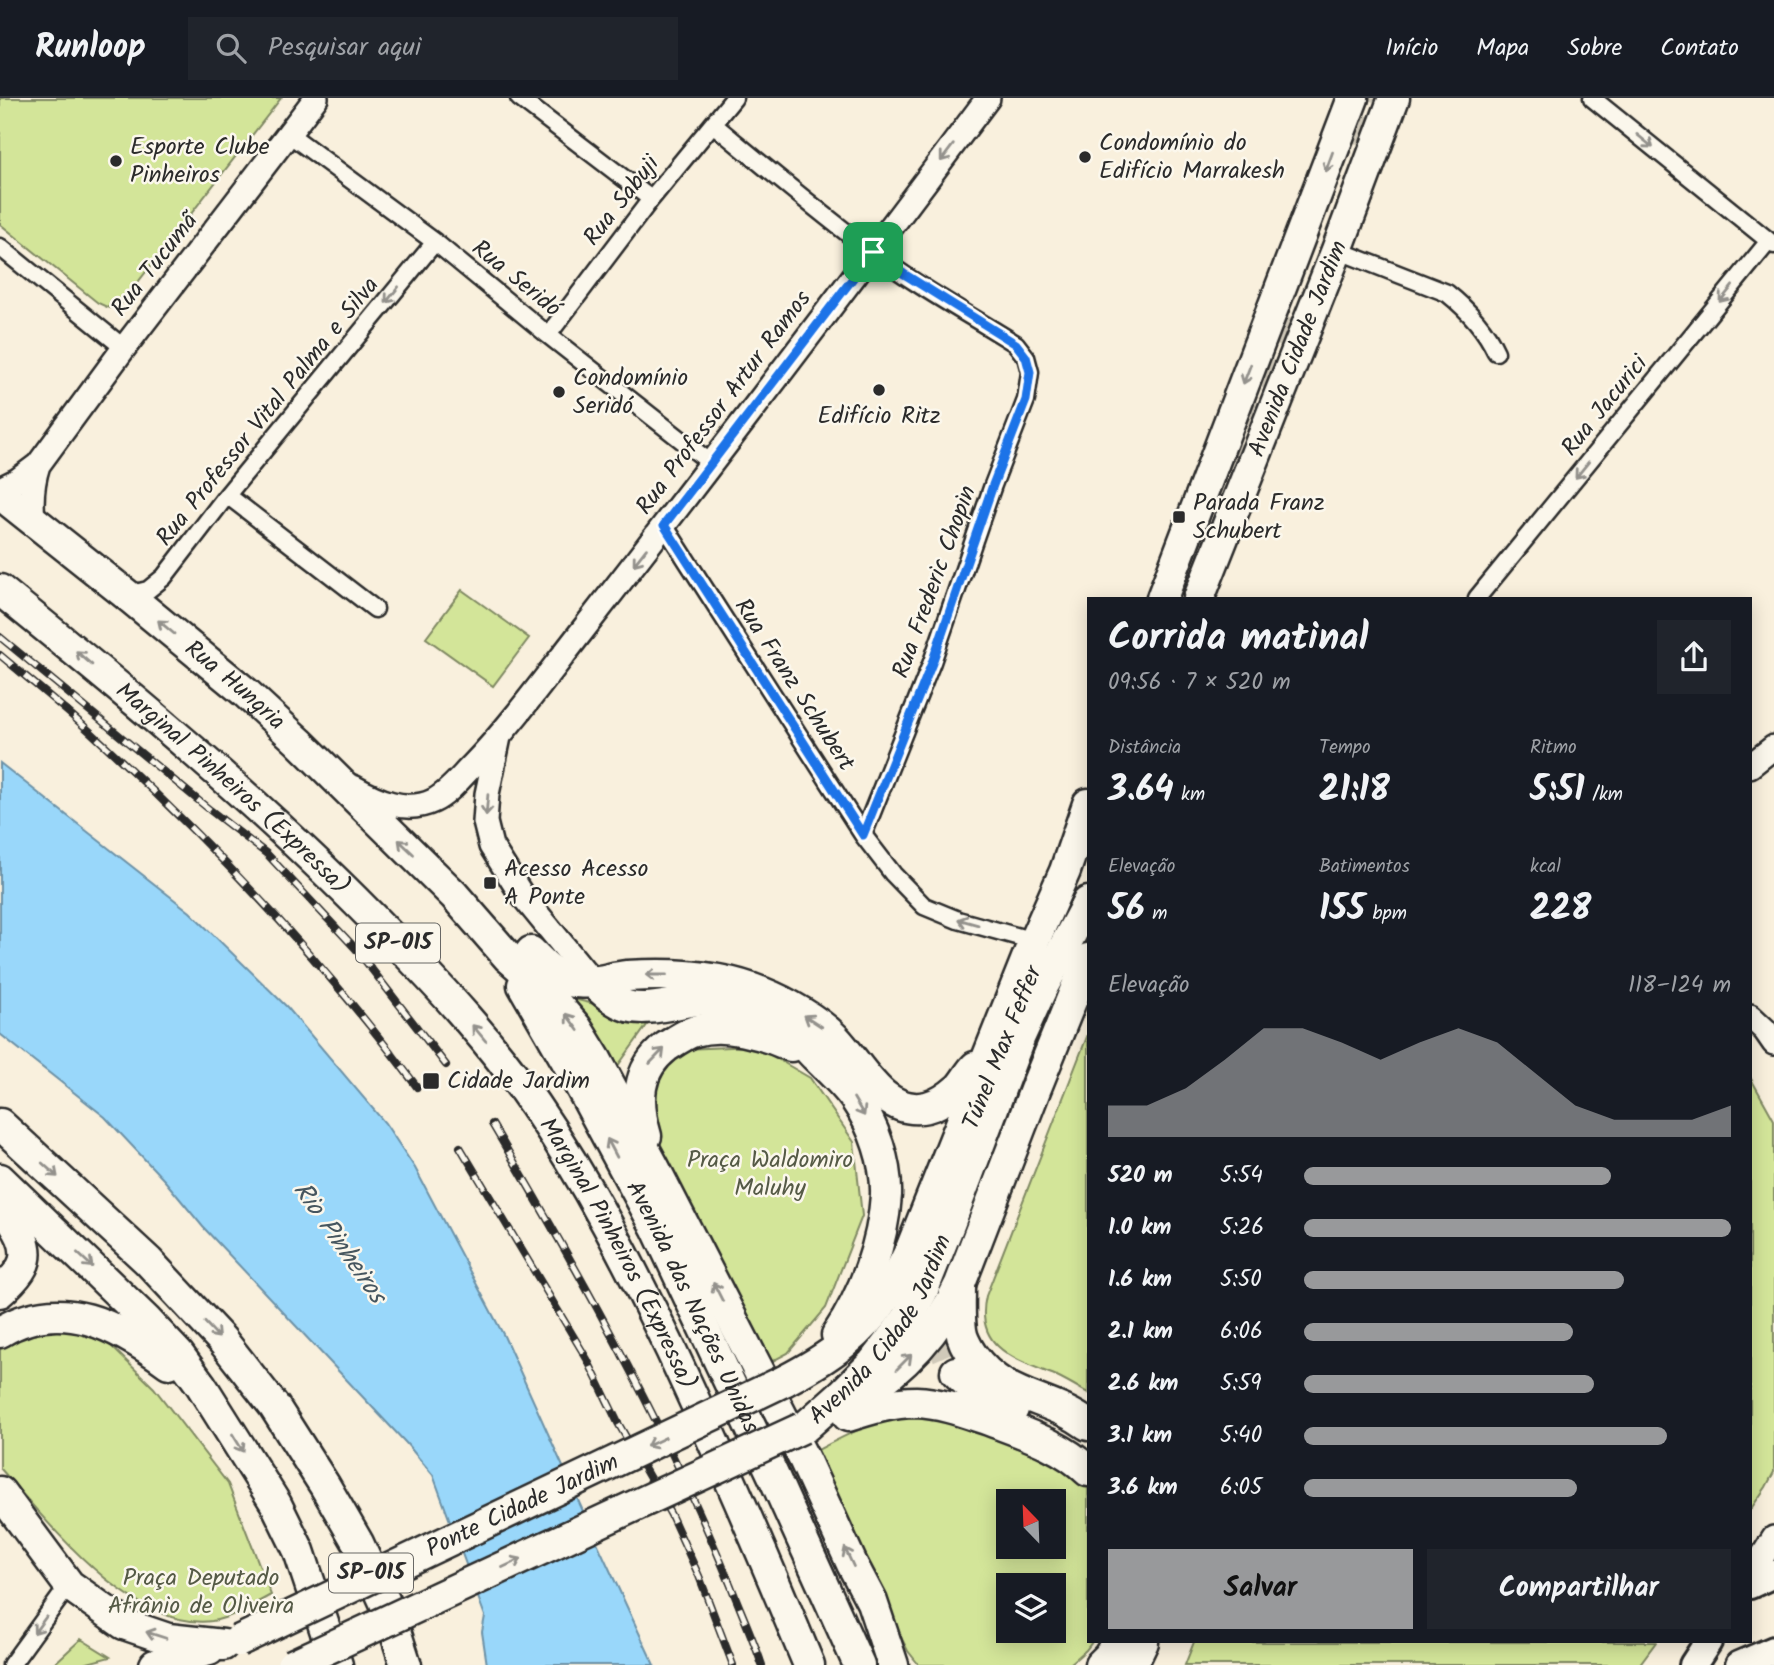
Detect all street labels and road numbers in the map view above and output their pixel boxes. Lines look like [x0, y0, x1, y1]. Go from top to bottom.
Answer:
street label: Rua Sabuji [574, 146, 671, 255]
street label: Rua Tucumã [102, 202, 210, 326]
street label: Rua Seridó [462, 230, 571, 328]
street label: Avenida Cidade Jardim [1237, 235, 1358, 463]
street label: Rua Professor Vital Palma e Silva [147, 268, 389, 556]
street label: Rua Professor Artur Ramos [626, 282, 822, 524]
street label: Rua Jacurici [1552, 346, 1659, 465]
street label: Rua Frederic Chopin [882, 480, 988, 684]
street label: Rua Franz Schubert [723, 591, 865, 780]
street label: Rua Hungria [176, 630, 295, 740]
street label: Marginal Pinheiros (Expressa) [106, 672, 359, 905]
road number: SP-015 [356, 923, 440, 962]
street label: Túnel Max Feffer [952, 958, 1054, 1136]
street label: Marginal Pinheiros (Expressa) [529, 1109, 707, 1396]
street label: Avenida das Nações Unidas [615, 1174, 770, 1440]
street label: Avenida Cidade Jardim [800, 1229, 963, 1435]
street label: Ponte Cidade Jardim [419, 1443, 625, 1568]
road number: SP-015 [329, 1554, 413, 1592]

